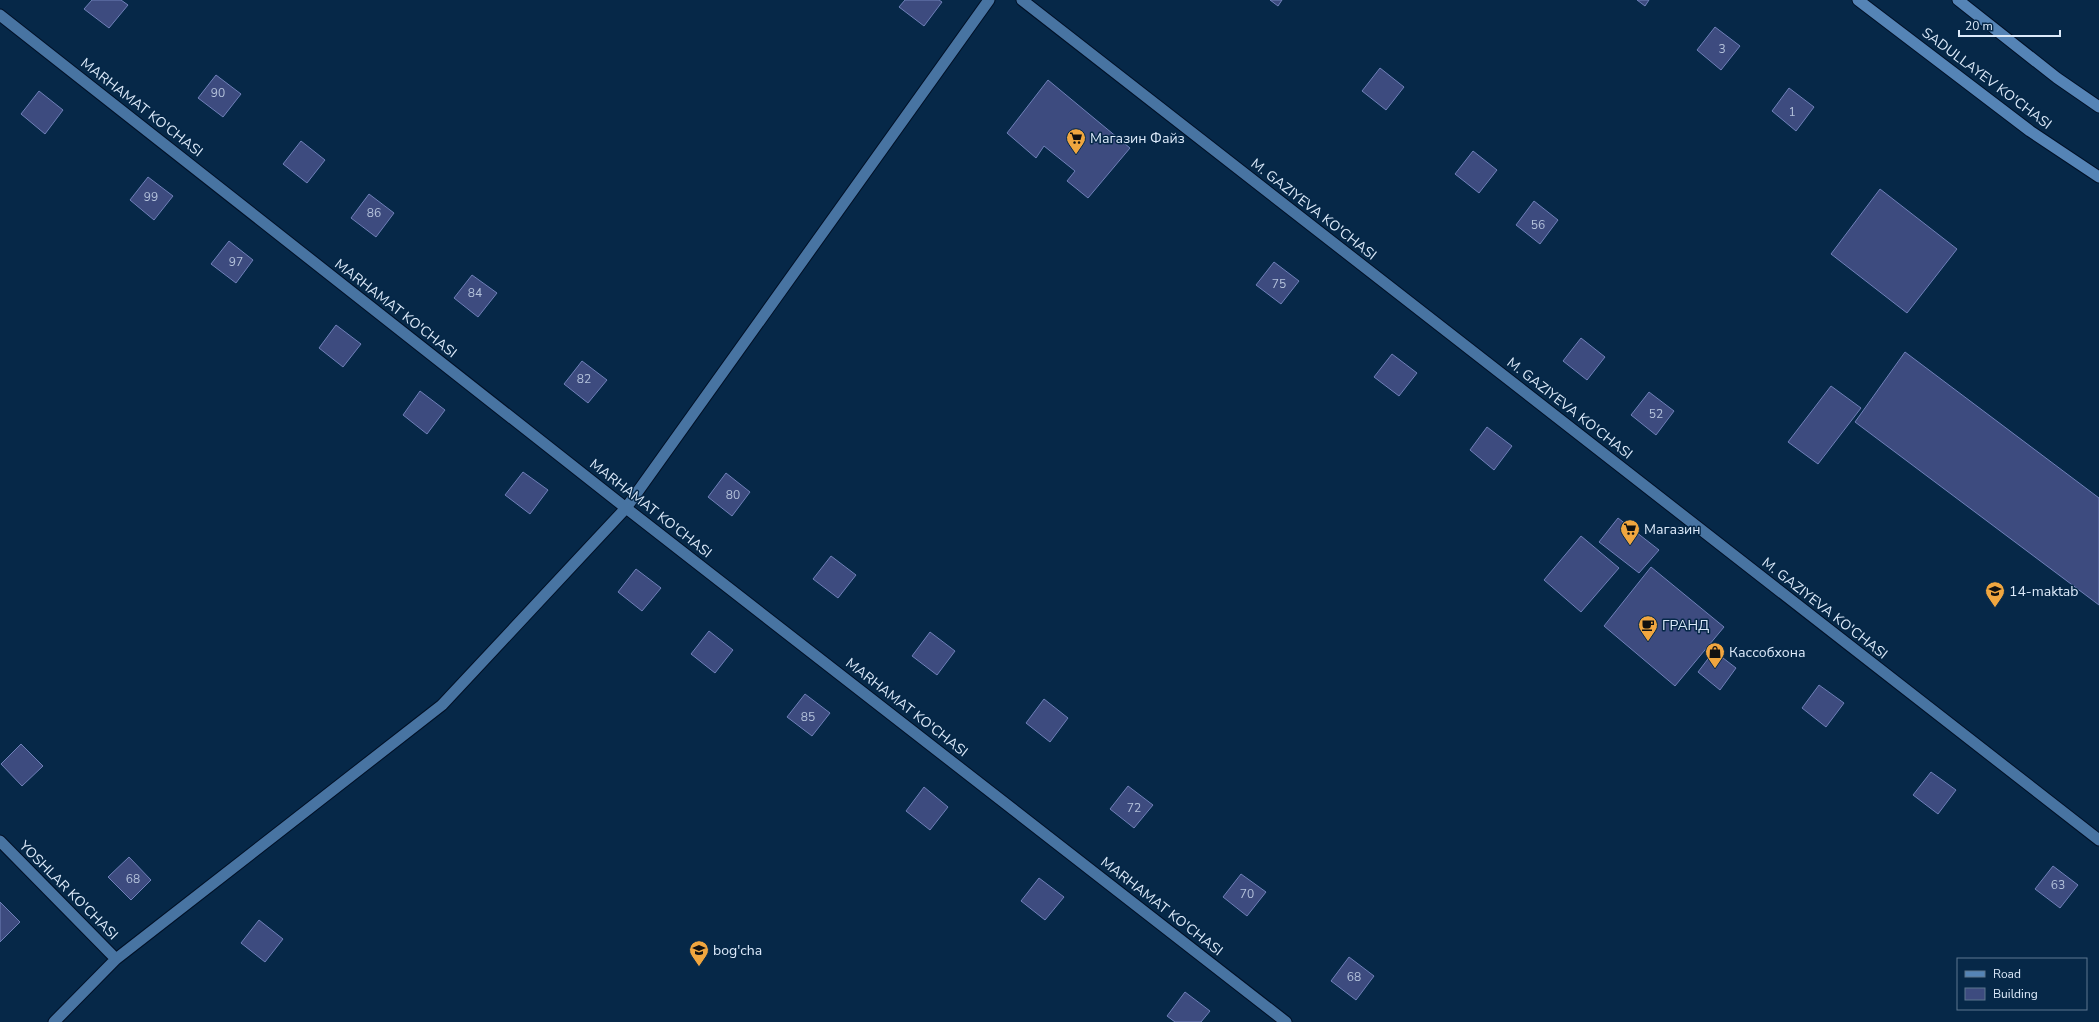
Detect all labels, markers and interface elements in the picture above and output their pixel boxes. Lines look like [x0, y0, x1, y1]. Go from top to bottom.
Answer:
scale bar [1959, 12, 2060, 38]
text: 20 m [1965, 18, 1993, 34]
street label: SADULLAYEV KO'CHASI [1918, 23, 2056, 134]
house number: 3 [1718, 41, 1726, 57]
street label: MARHAMAT KO'CHASI [77, 54, 207, 161]
house number: 90 [211, 85, 225, 101]
house number: 1 [1788, 104, 1796, 120]
supermarket icon: Магазин Файз [1065, 127, 1087, 155]
place label: Магазин Файз [1090, 129, 1185, 148]
street label: M. GAZIYEVA KO'CHASI [1247, 154, 1381, 265]
house number: 99 [144, 189, 158, 205]
house number: 86 [367, 205, 381, 221]
house number: 56 [1531, 217, 1545, 233]
house number: 97 [229, 254, 243, 270]
street label: MARHAMAT KO'CHASI [331, 255, 461, 362]
house number: 75 [1272, 276, 1286, 292]
house number: 84 [468, 285, 482, 301]
street label: M. GAZIYEVA KO'CHASI [1503, 353, 1637, 464]
house number: 82 [577, 371, 591, 387]
house number: 52 [1649, 406, 1663, 422]
street label: MARHAMAT KO'CHASI [586, 455, 716, 562]
house number: 80 [726, 487, 740, 503]
supermarket icon: Магазин [1619, 518, 1641, 546]
place label: Магазин [1644, 520, 1701, 539]
street label: M. GAZIYEVA KO'CHASI [1758, 553, 1892, 664]
school or university icon: 14-maktab [1984, 580, 2006, 608]
place label: 14-maktab [2009, 582, 2078, 601]
cafe icon: ГРАНД [1637, 614, 1659, 642]
place label: ГРАНД [1662, 616, 1709, 635]
shop icon: Кассобхона [1704, 641, 1726, 669]
place label: Кассобхона [1729, 643, 1806, 662]
street label: MARHAMAT KO'CHASI [842, 654, 972, 761]
house number: 85 [801, 709, 815, 725]
house number: 72 [1127, 800, 1141, 816]
street label: YOSHLAR KO'CHASI [14, 836, 122, 944]
street label: MARHAMAT KO'CHASI [1097, 853, 1227, 960]
house number: 68 [126, 871, 140, 887]
house number: 63 [2051, 877, 2065, 893]
house number: 70 [1240, 886, 1254, 902]
school or university icon: bog'cha [688, 939, 710, 967]
place label: bog'cha [713, 941, 762, 960]
legend [1957, 958, 2087, 1010]
text: Road [1993, 966, 2021, 982]
house number: 68 [1347, 969, 1361, 985]
text: Building [1993, 986, 2038, 1002]

